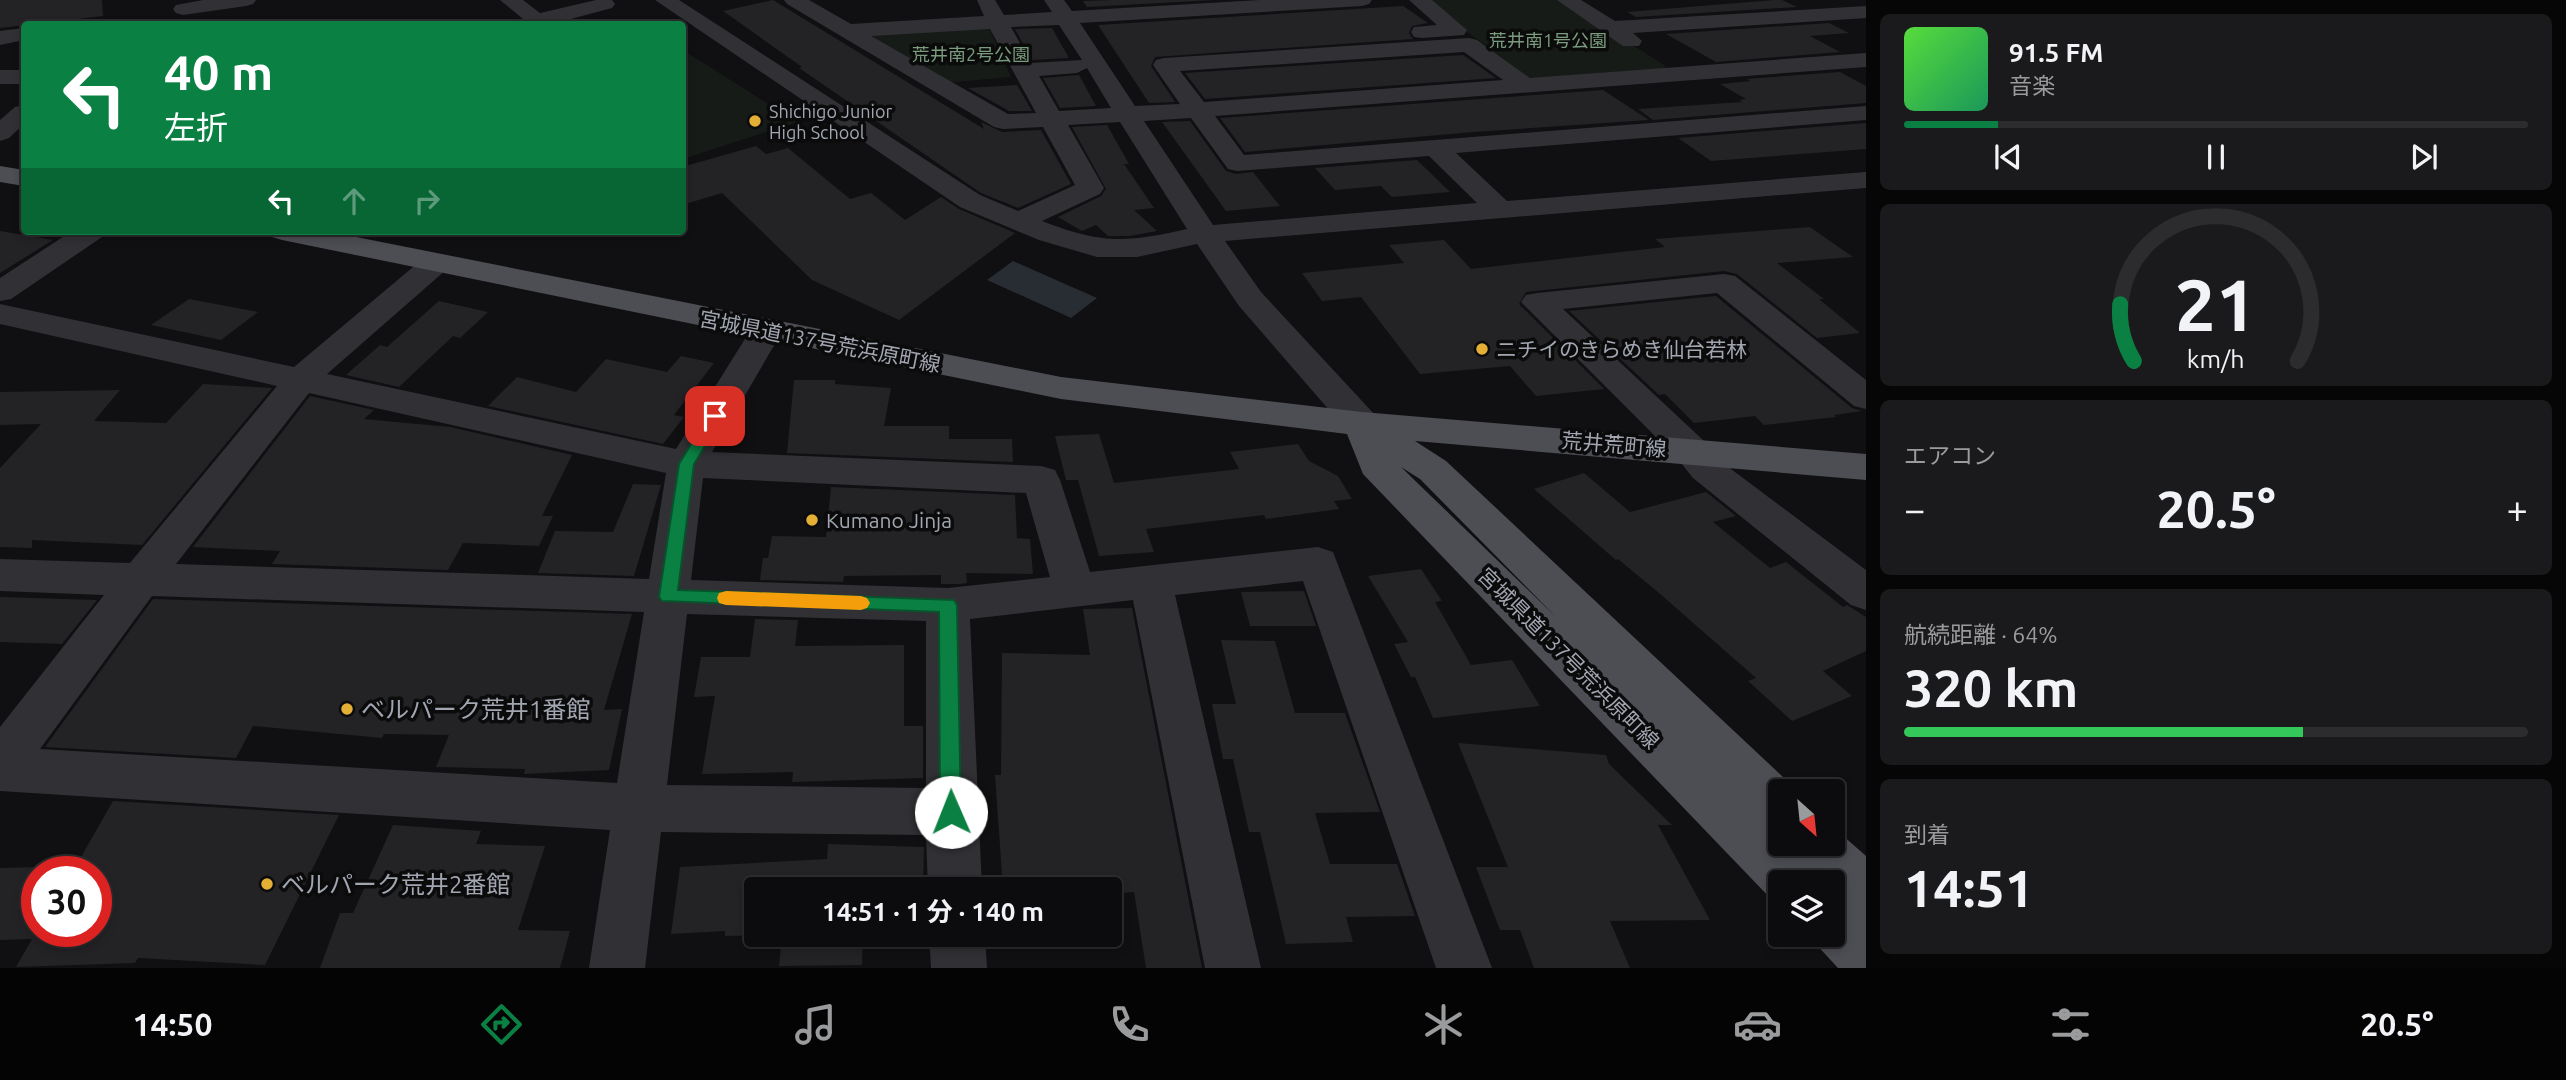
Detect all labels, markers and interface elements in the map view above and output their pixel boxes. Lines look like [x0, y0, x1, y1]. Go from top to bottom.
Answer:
park label: 荒井南1号公園 [1489, 30, 1607, 50]
text: 91.5 FM [2009, 38, 2103, 67]
text: 40 m [164, 44, 273, 99]
park label: 荒井南2号公園 [912, 44, 1030, 64]
icon: left [49, 49, 140, 140]
text: 音楽 [2009, 73, 2055, 98]
place label: Shichigo Junior High School [769, 101, 892, 142]
text: 左折 [164, 109, 228, 145]
marker: Shichigo Junior High School [747, 113, 763, 129]
icon: previous [1989, 138, 2027, 176]
icon: pause [2197, 138, 2235, 176]
icon: next [2405, 138, 2443, 176]
icon: left [262, 182, 300, 220]
icon: ahead [335, 182, 373, 220]
icon: right [408, 182, 446, 220]
text: 21 [2175, 263, 2257, 345]
street label: 宮城県道137号荒浜原町線 [697, 306, 943, 376]
place label: ニチイのきらめき仙台若林 [1496, 337, 1747, 361]
marker: ニチイのきらめき仙台若林 [1474, 341, 1490, 357]
text: km/h [2187, 344, 2245, 372]
pin [685, 386, 745, 446]
icon: arrive [696, 397, 734, 435]
street label: 荒井荒町線 [1561, 427, 1667, 461]
text: エアコン [1904, 443, 1996, 468]
text: 20.5° [2156, 480, 2276, 538]
text: − [1904, 488, 1925, 530]
text: + [2507, 488, 2528, 530]
place label: Kumano Jinja [826, 508, 952, 532]
marker: Kumano Jinja [804, 512, 820, 528]
street label: 宮城県道137号荒浜原町線 [1474, 563, 1664, 753]
text: 航続距離 · 64% [1904, 622, 2057, 647]
text: 320 km [1904, 659, 2078, 717]
place label: ベルパーク荒井1番館 [361, 696, 591, 723]
marker: ベルパーク荒井1番館 [339, 701, 355, 717]
position arrow [914, 775, 988, 849]
north arrow [1768, 779, 1844, 856]
map controls [1768, 779, 1845, 947]
text: 到着 [1904, 822, 1950, 847]
speed limit sign: 30 [21, 856, 112, 947]
text: 14:51 [1904, 859, 2034, 917]
button: layers [1768, 870, 1845, 947]
place label: ベルパーク荒井2番館 [281, 871, 511, 898]
marker: ベルパーク荒井2番館 [259, 876, 275, 892]
text: 14:51 · 1 分 · 140 m [822, 897, 1044, 926]
icon: directions [477, 1000, 526, 1049]
icon: music [791, 1000, 840, 1049]
icon: phone [1105, 1000, 1154, 1049]
icon: climate [1419, 1000, 1468, 1049]
icon: car [1733, 1000, 1782, 1049]
icon: filters [2046, 1000, 2095, 1049]
text: 14:50 [132, 1006, 212, 1042]
text: 20.5° [2360, 1006, 2433, 1042]

